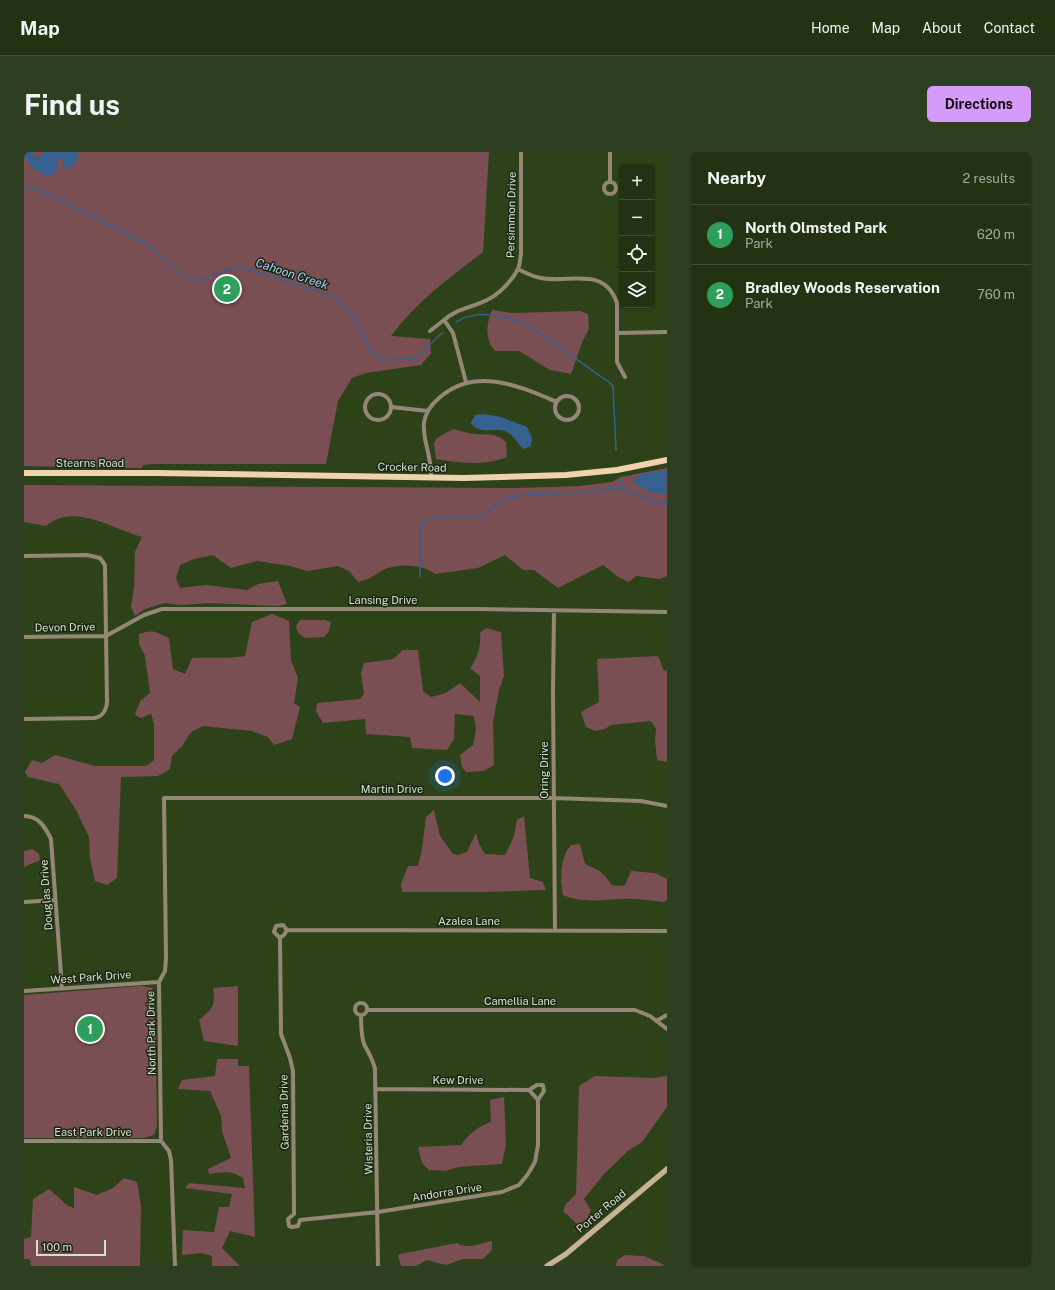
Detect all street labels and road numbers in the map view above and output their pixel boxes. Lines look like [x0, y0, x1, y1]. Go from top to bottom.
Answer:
street label: Persimmon Drive [504, 172, 518, 258]
street label: Stearns Road [56, 457, 124, 469]
street label: Crocker Road [377, 460, 447, 474]
street label: Lansing Drive [348, 594, 418, 606]
street label: Devon Drive [35, 620, 95, 634]
street label: Oring Drive [538, 741, 550, 799]
street label: Martin Drive [361, 783, 423, 795]
street label: Douglas Drive [38, 859, 54, 931]
street label: Azalea Lane [438, 915, 500, 927]
street label: West Park Drive [50, 968, 132, 986]
street label: North Park Drive [144, 991, 158, 1075]
street label: Camellia Lane [484, 995, 556, 1007]
street label: Gardenia Drive [277, 1074, 291, 1150]
street label: Kew Drive [433, 1074, 483, 1086]
street label: Wisteria Drive [361, 1103, 375, 1175]
street label: East Park Drive [54, 1126, 132, 1138]
street label: Andorra Drive [411, 1181, 483, 1203]
street label: Porter Road [574, 1187, 628, 1235]

